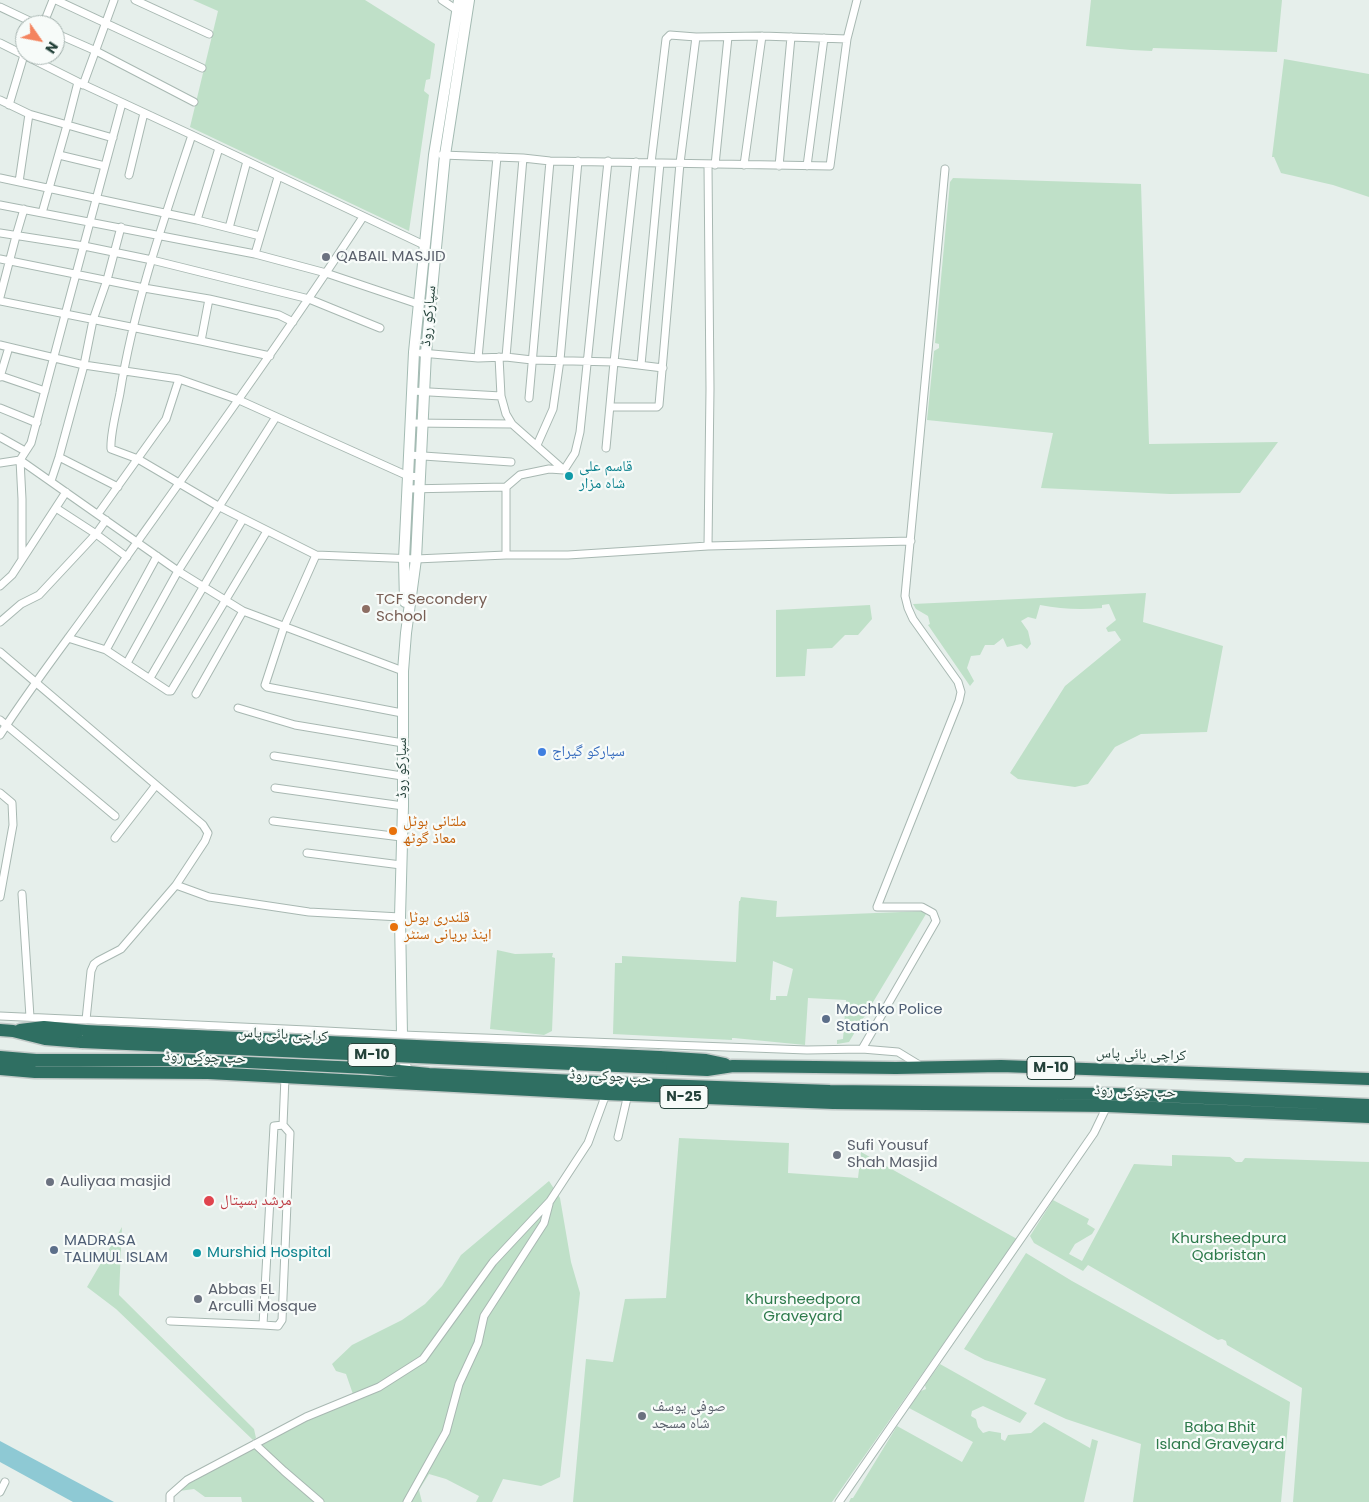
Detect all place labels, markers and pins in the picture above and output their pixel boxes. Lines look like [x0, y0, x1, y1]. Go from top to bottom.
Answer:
place label: QABAIL MASJID [336, 248, 445, 266]
marker: QABAIL MASJID [320, 251, 332, 263]
place label: قاسم علی شاہ مزار [579, 458, 632, 493]
marker: قاسم علی شاہ مزار [563, 470, 575, 482]
place label: TCF Secondery School [376, 591, 487, 626]
marker: TCF Secondery School [360, 603, 372, 615]
place label: سپارکو گیراج [552, 743, 625, 761]
marker: سپارکو گیراج [536, 746, 548, 758]
place label: ملتانی ہوٹل معاذ گوٹھ [403, 813, 466, 848]
marker: ملتانی ہوٹل معاذ گوٹھ [387, 825, 399, 837]
place label: قلندری ہوٹل اینڈ بریانی سنٹر [404, 909, 491, 944]
marker: قلندری ہوٹل اینڈ بریانی سنٹر [388, 921, 400, 933]
place label: Mochko Police Station [836, 1001, 943, 1036]
marker: Mochko Police Station [820, 1013, 832, 1025]
place label: Sufi Yousuf Shah Masjid [847, 1137, 938, 1172]
marker: Sufi Yousuf Shah Masjid [831, 1149, 843, 1161]
place label: Auliyaa masjid [60, 1173, 171, 1191]
marker: Auliyaa masjid [44, 1176, 56, 1188]
place label: مرشد ہسپتال [220, 1192, 291, 1210]
marker: مرشد ہسپتال [202, 1194, 216, 1208]
place label: MADRASA TALIMUL ISLAM [64, 1232, 168, 1267]
marker: MADRASA TALIMUL ISLAM [48, 1244, 60, 1256]
place label: Murshid Hospital [207, 1244, 331, 1262]
marker: Murshid Hospital [191, 1247, 203, 1259]
place label: Abbas EL Arculli Mosque [208, 1281, 317, 1316]
marker: Abbas EL Arculli Mosque [192, 1293, 204, 1305]
place label: صوفی یوسف شاہ مسجد [652, 1398, 726, 1433]
marker: صوفی یوسف شاہ مسجد [636, 1410, 648, 1422]

